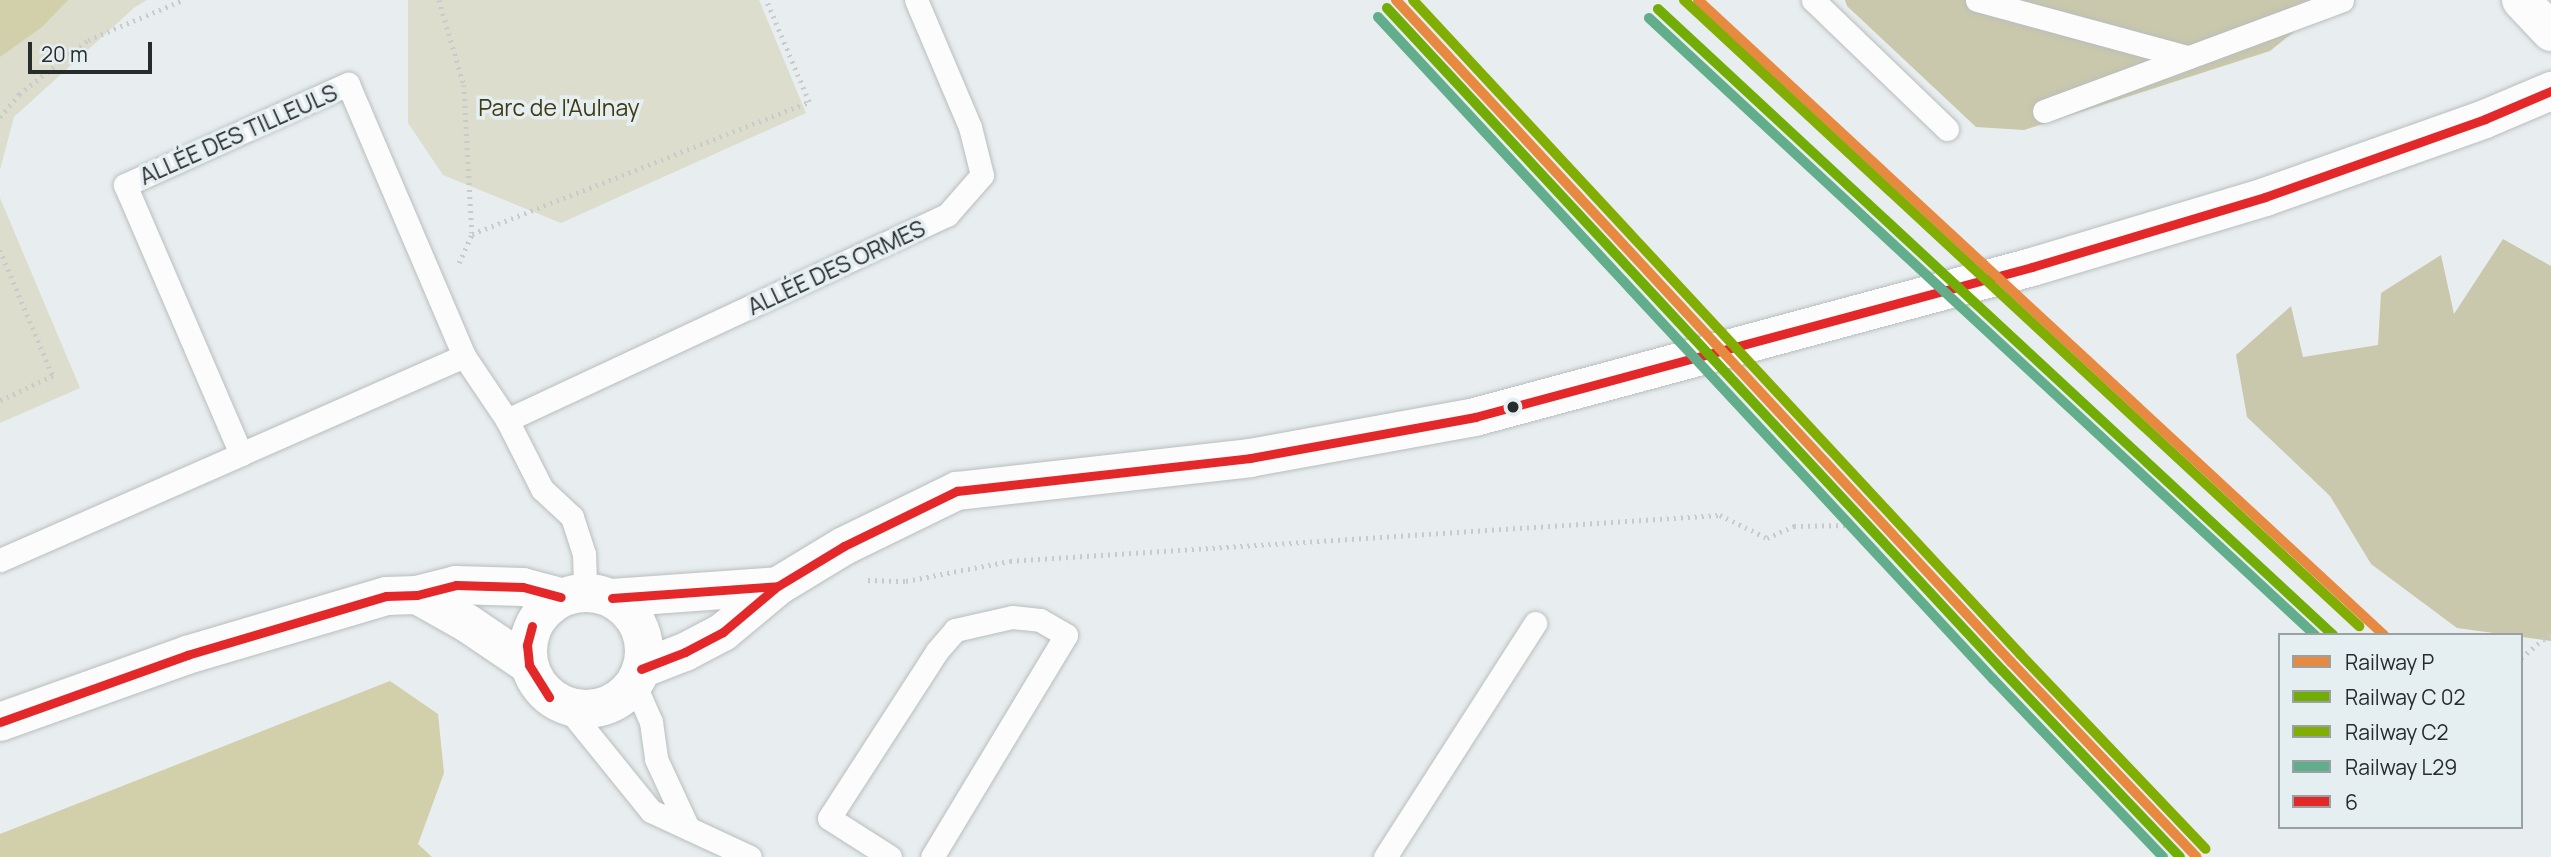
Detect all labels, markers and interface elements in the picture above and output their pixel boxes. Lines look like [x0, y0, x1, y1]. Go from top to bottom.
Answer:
scale bar [32, 28, 156, 72]
text: 20 m [41, 40, 88, 68]
street label: ALLÉE DES TILLEULS [135, 78, 341, 190]
park label: Parc de l'Aulnay [478, 93, 640, 121]
street label: ALLÉE DES ORMES [743, 214, 929, 320]
unlabelled marker [1506, 400, 1520, 414]
legend [2278, 633, 2523, 829]
text: Railway P [2345, 648, 2434, 676]
text: Railway C 02 [2345, 683, 2466, 711]
text: Railway C2 [2345, 718, 2449, 746]
text: Railway L29 [2345, 753, 2457, 781]
text: 6 [2345, 788, 2358, 816]

